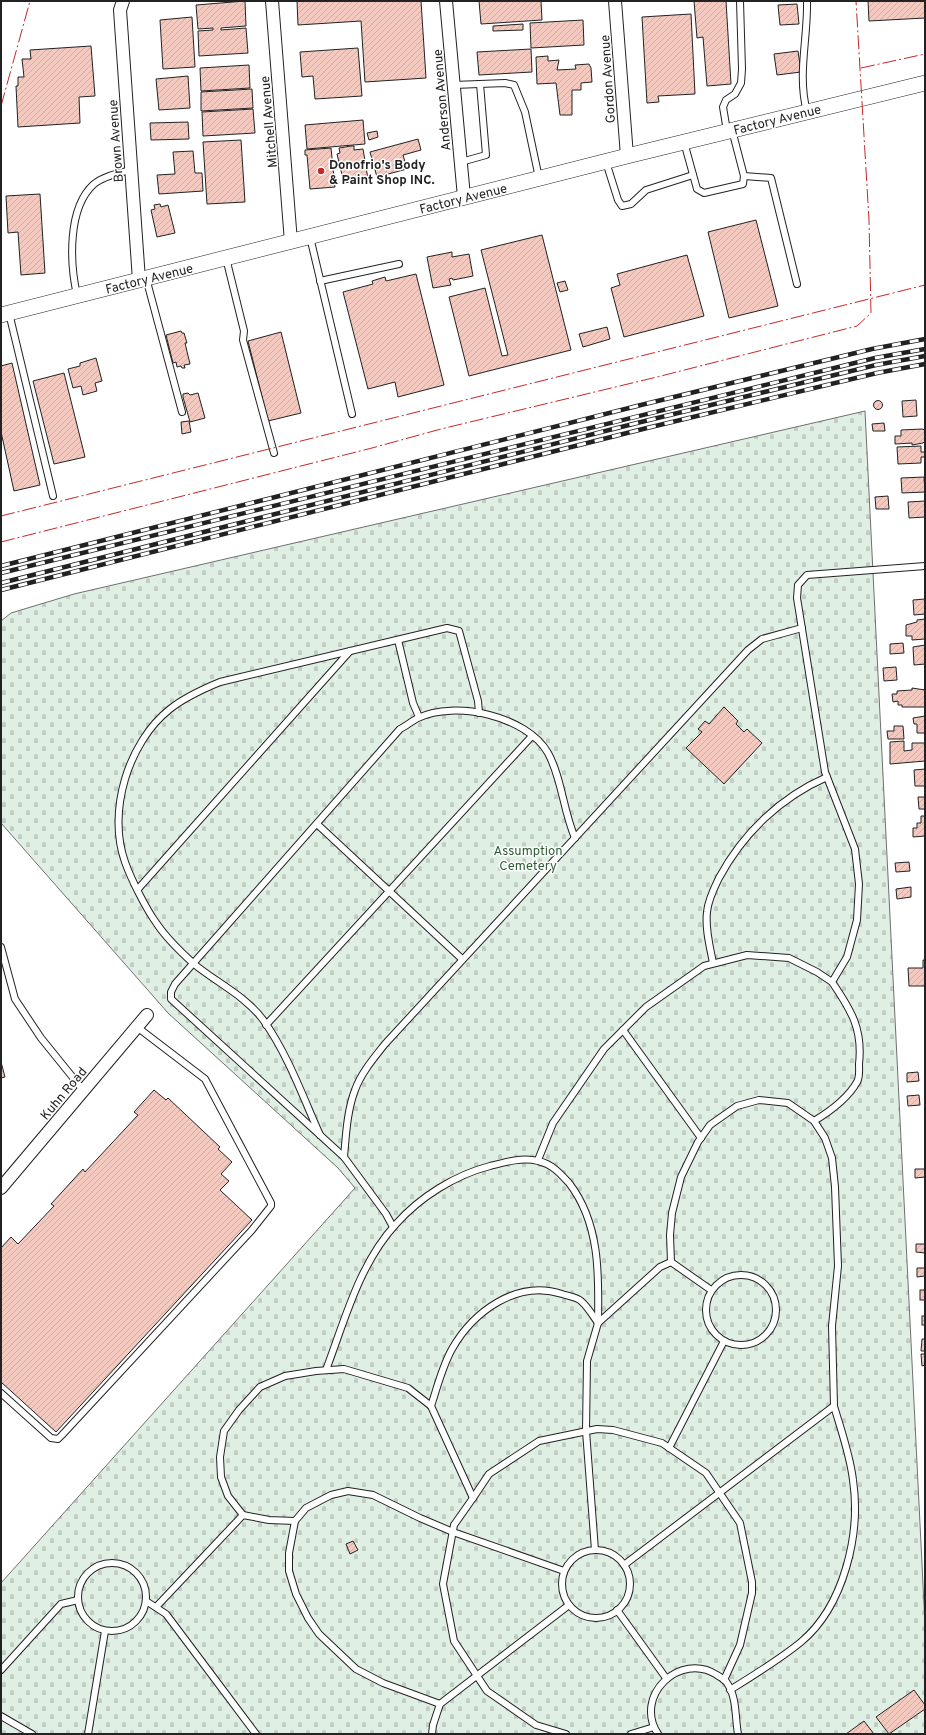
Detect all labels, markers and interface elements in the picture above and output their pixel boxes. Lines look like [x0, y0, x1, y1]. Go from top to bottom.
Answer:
street label: Gordon Avenue [598, 34, 620, 124]
street label: Anderson Avenue [431, 48, 455, 151]
street label: Mitchell Avenue [258, 75, 282, 169]
street label: Brown Avenue [106, 99, 128, 183]
street label: Factory Avenue [732, 102, 823, 140]
place label: Donofrio's Body & Paint Shop INC. [329, 158, 435, 189]
marker: Donofrio's Body & Paint Shop INC. [316, 166, 326, 176]
street label: Factory Avenue [418, 181, 509, 219]
street label: Factory Avenue [104, 261, 195, 299]
park label: Assumption Cemetery [493, 844, 563, 875]
street label: Kuhn Road [38, 1065, 91, 1124]

